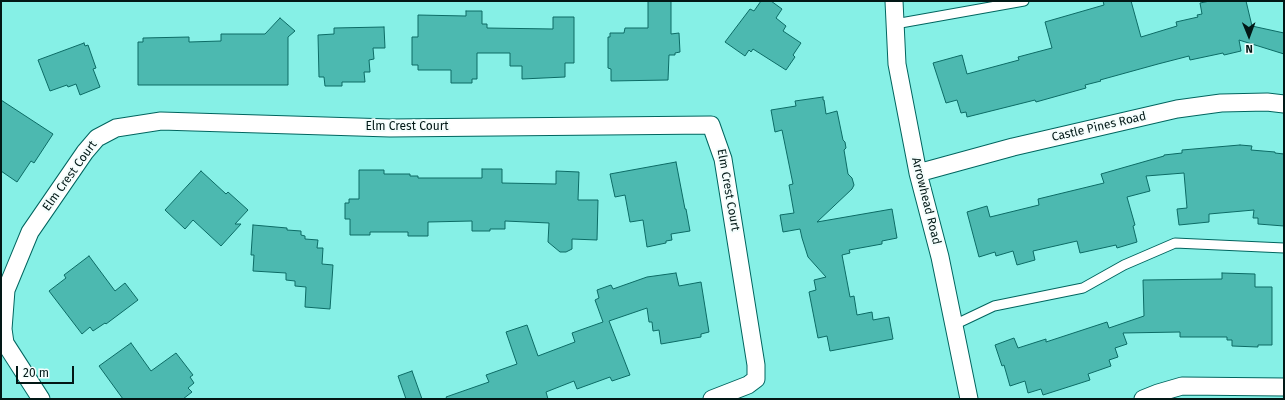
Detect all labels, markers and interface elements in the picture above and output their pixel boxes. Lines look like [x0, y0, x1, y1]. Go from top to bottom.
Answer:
north arrow [1229, 16, 1269, 56]
text: N [1245, 42, 1253, 55]
street label: Castle Pines Road [1050, 109, 1148, 145]
street label: Elm Crest Court [365, 120, 449, 134]
street label: Elm Crest Court [40, 138, 100, 214]
street label: Elm Crest Court [714, 148, 742, 232]
street label: Arrowhead Road [908, 156, 944, 246]
scale bar [18, 358, 76, 384]
text: 20 m [23, 366, 49, 380]

